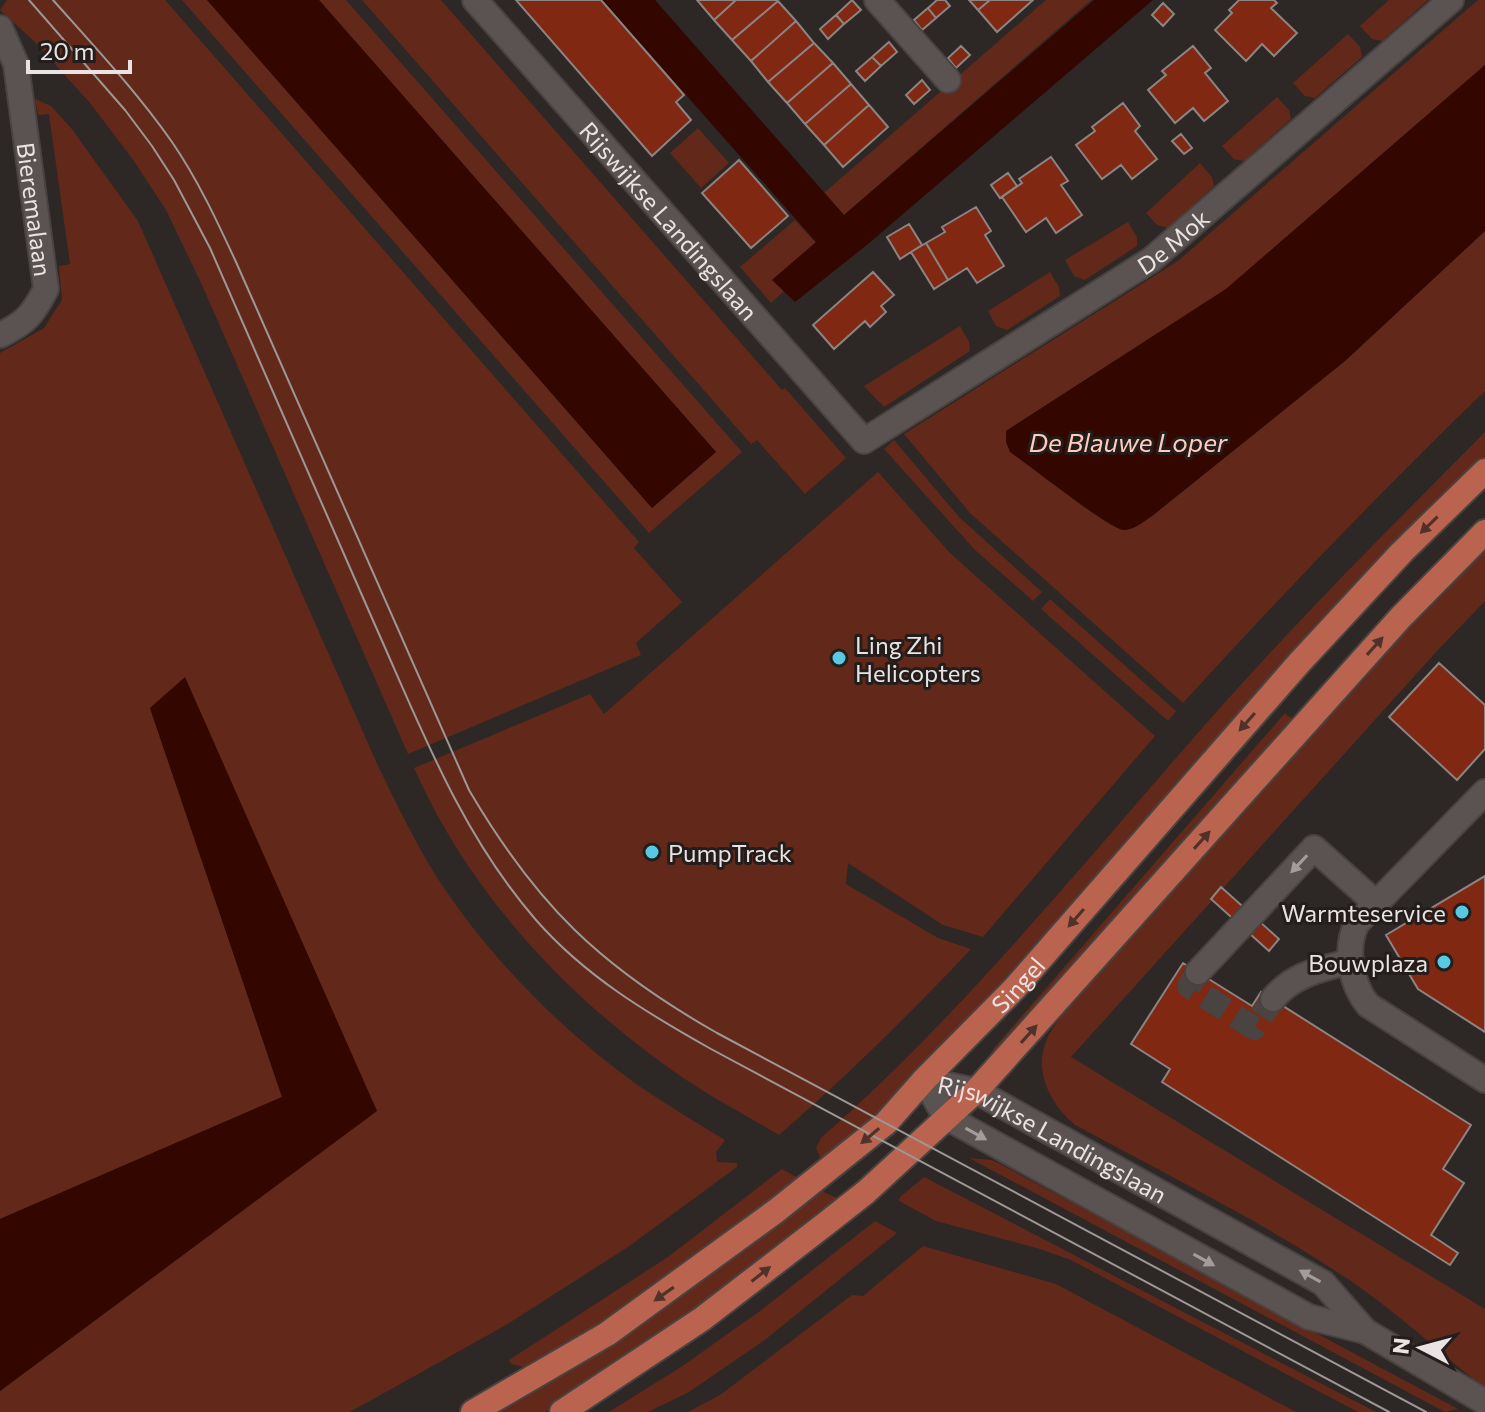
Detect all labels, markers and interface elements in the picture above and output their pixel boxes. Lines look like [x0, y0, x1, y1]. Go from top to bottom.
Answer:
scale bar [28, 24, 130, 74]
text: 20 m [40, 36, 94, 65]
street label: Rijswijkse Landingslaan [574, 115, 765, 326]
street label: Bieremalaan [12, 141, 59, 278]
street label: De Mok [1131, 202, 1214, 280]
water label: De Blauwe Loper [1029, 426, 1229, 457]
one-way arrow [1420, 516, 1439, 534]
place label: Ling Zhi Helicopters [855, 630, 981, 687]
one-way arrow [1366, 636, 1384, 655]
marker: Ling Zhi Helicopters [830, 649, 848, 667]
one-way arrow [1239, 711, 1256, 731]
one-way arrow [1193, 830, 1211, 849]
place label: PumpTrack [668, 838, 792, 867]
marker: PumpTrack [643, 843, 661, 861]
one-way arrow [1290, 854, 1308, 873]
place label: Warmteservice [1281, 898, 1446, 927]
marker: Warmteservice [1453, 903, 1471, 921]
one-way arrow [1068, 907, 1085, 927]
place label: Bouwplaza [1308, 948, 1428, 977]
street label: Singel [985, 950, 1050, 1018]
marker: Bouwplaza [1435, 953, 1453, 971]
one-way arrow [1020, 1025, 1038, 1044]
street label: Rijswijkse Landingslaan [935, 1069, 1172, 1208]
one-way arrow [860, 1127, 880, 1144]
one-way arrow [965, 1127, 988, 1141]
one-way arrow [1193, 1252, 1215, 1266]
one-way arrow [751, 1266, 771, 1282]
one-way arrow [1299, 1269, 1322, 1283]
one-way arrow [653, 1286, 674, 1301]
north arrow [1381, 1308, 1461, 1388]
text: N [1386, 1336, 1415, 1355]

